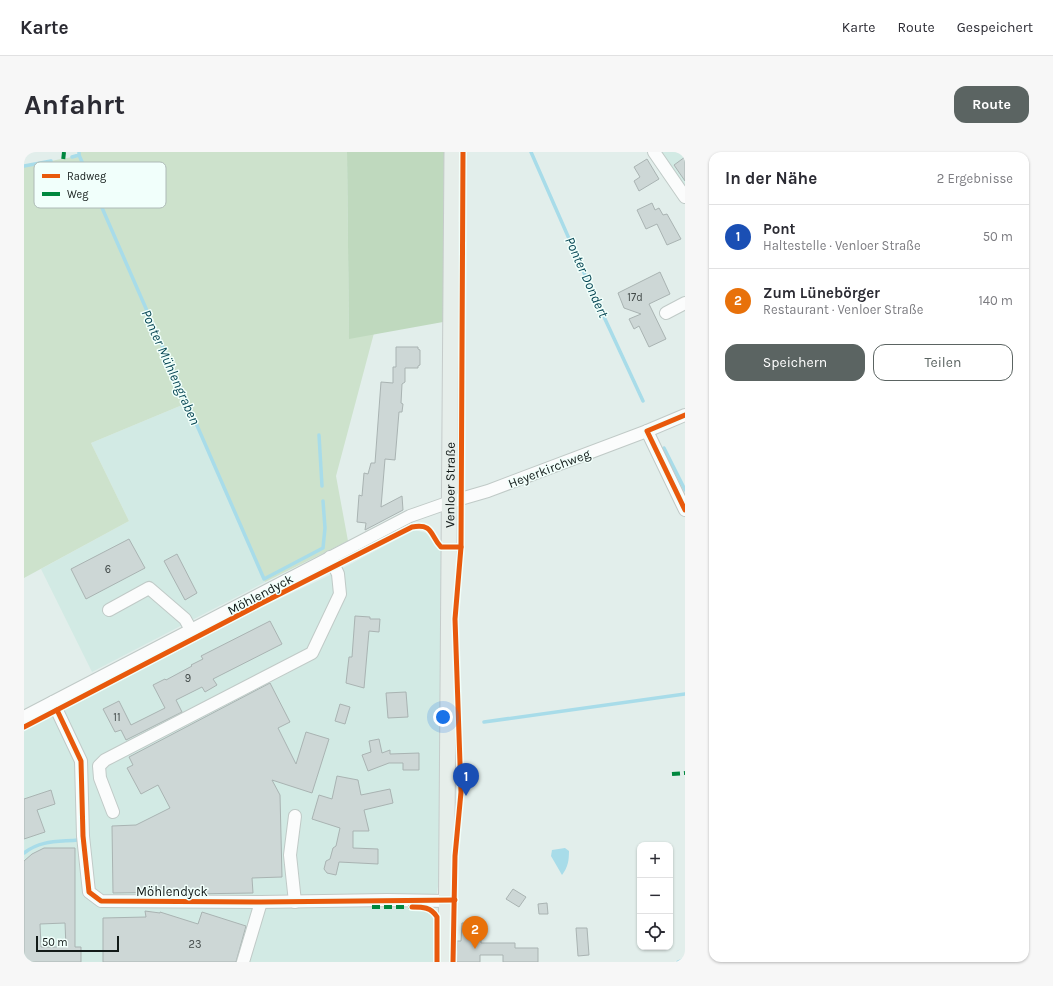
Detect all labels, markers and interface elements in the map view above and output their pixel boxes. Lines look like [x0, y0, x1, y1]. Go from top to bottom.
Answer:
text: Karte [20, 17, 69, 39]
text: Karte [842, 19, 876, 36]
text: Route [898, 19, 935, 36]
text: Gespeichert [957, 19, 1033, 36]
button: Route [954, 86, 1029, 123]
text: Anfahrt [24, 88, 125, 121]
legend [34, 162, 166, 208]
text: In der Nähe [725, 168, 817, 188]
text: Radweg [67, 170, 107, 183]
text: 2 Ergebnisse [937, 171, 1013, 186]
text: Weg [67, 188, 89, 201]
text: Pont [763, 220, 795, 238]
text: 1 [736, 229, 740, 244]
text: 50 m [983, 229, 1013, 244]
water label: Ponter Dondert [561, 234, 612, 321]
text: Haltestelle · Venloer Straße [763, 238, 921, 253]
text: Zum Lünebörger [763, 284, 880, 302]
house number: 17d [627, 291, 643, 304]
text: 2 [734, 293, 742, 308]
text: 140 m [978, 293, 1013, 308]
text: Restaurant · Venloer Straße [763, 302, 923, 317]
water label: Ponter Mühlengraben [137, 307, 204, 428]
button: Speichern [725, 344, 865, 381]
button: Teilen [873, 344, 1013, 381]
street label: Venloer Straße [442, 442, 458, 528]
street label: Heyerkirchweg [506, 446, 593, 491]
house number: 6 [105, 563, 111, 576]
street label: Möhlendyck [225, 571, 296, 618]
house number: 9 [185, 672, 191, 685]
your location [433, 707, 453, 727]
house number: 11 [113, 711, 121, 724]
pin: 1 [453, 763, 479, 796]
map controls [637, 842, 673, 950]
button: + [637, 842, 673, 878]
button: − [637, 878, 673, 914]
street label: Möhlendyck [136, 884, 208, 899]
button: locate [637, 914, 673, 950]
pin: 2 [462, 916, 488, 949]
scale bar [36, 934, 119, 953]
text: 50 m [42, 936, 68, 949]
house number: 23 [189, 938, 201, 951]

